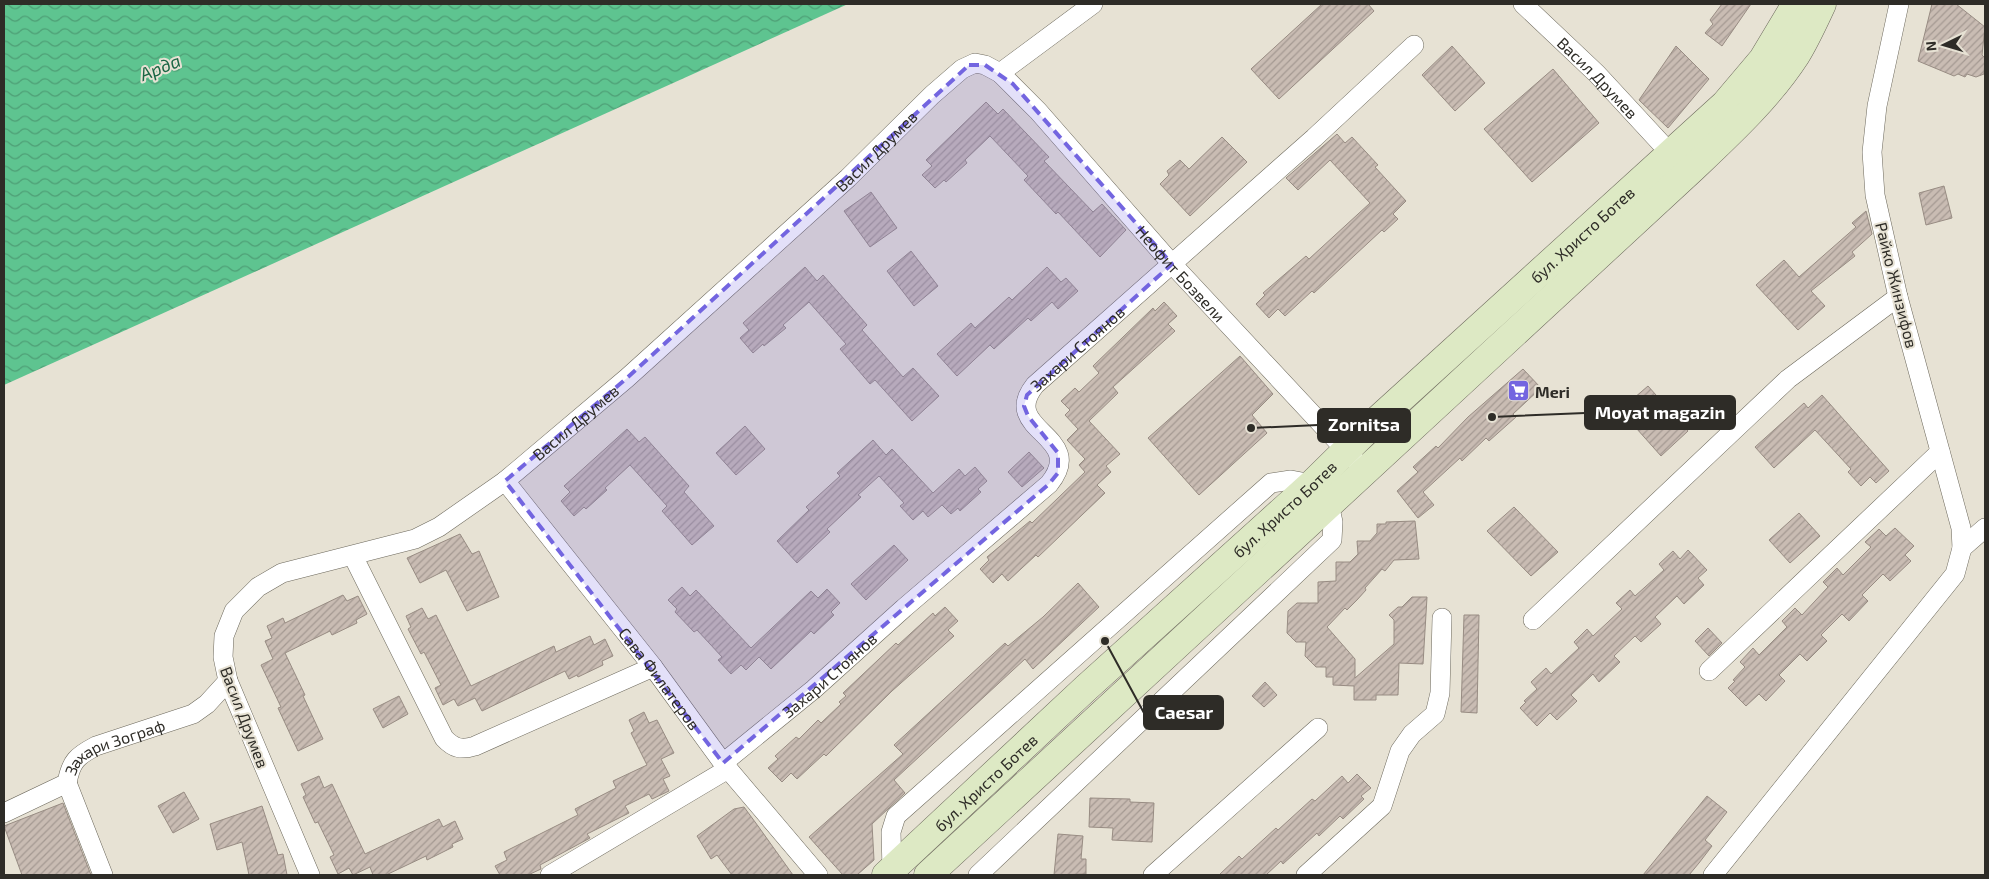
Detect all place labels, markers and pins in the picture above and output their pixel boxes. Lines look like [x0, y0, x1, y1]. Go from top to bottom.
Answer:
supermarket icon: Meri [1507, 379, 1531, 403]
place label: Meri [1535, 382, 1570, 401]
callout: Moyat magazin [1585, 396, 1735, 429]
callout: Zornitsa [1318, 409, 1410, 442]
callout: Caesar [1144, 696, 1223, 729]

